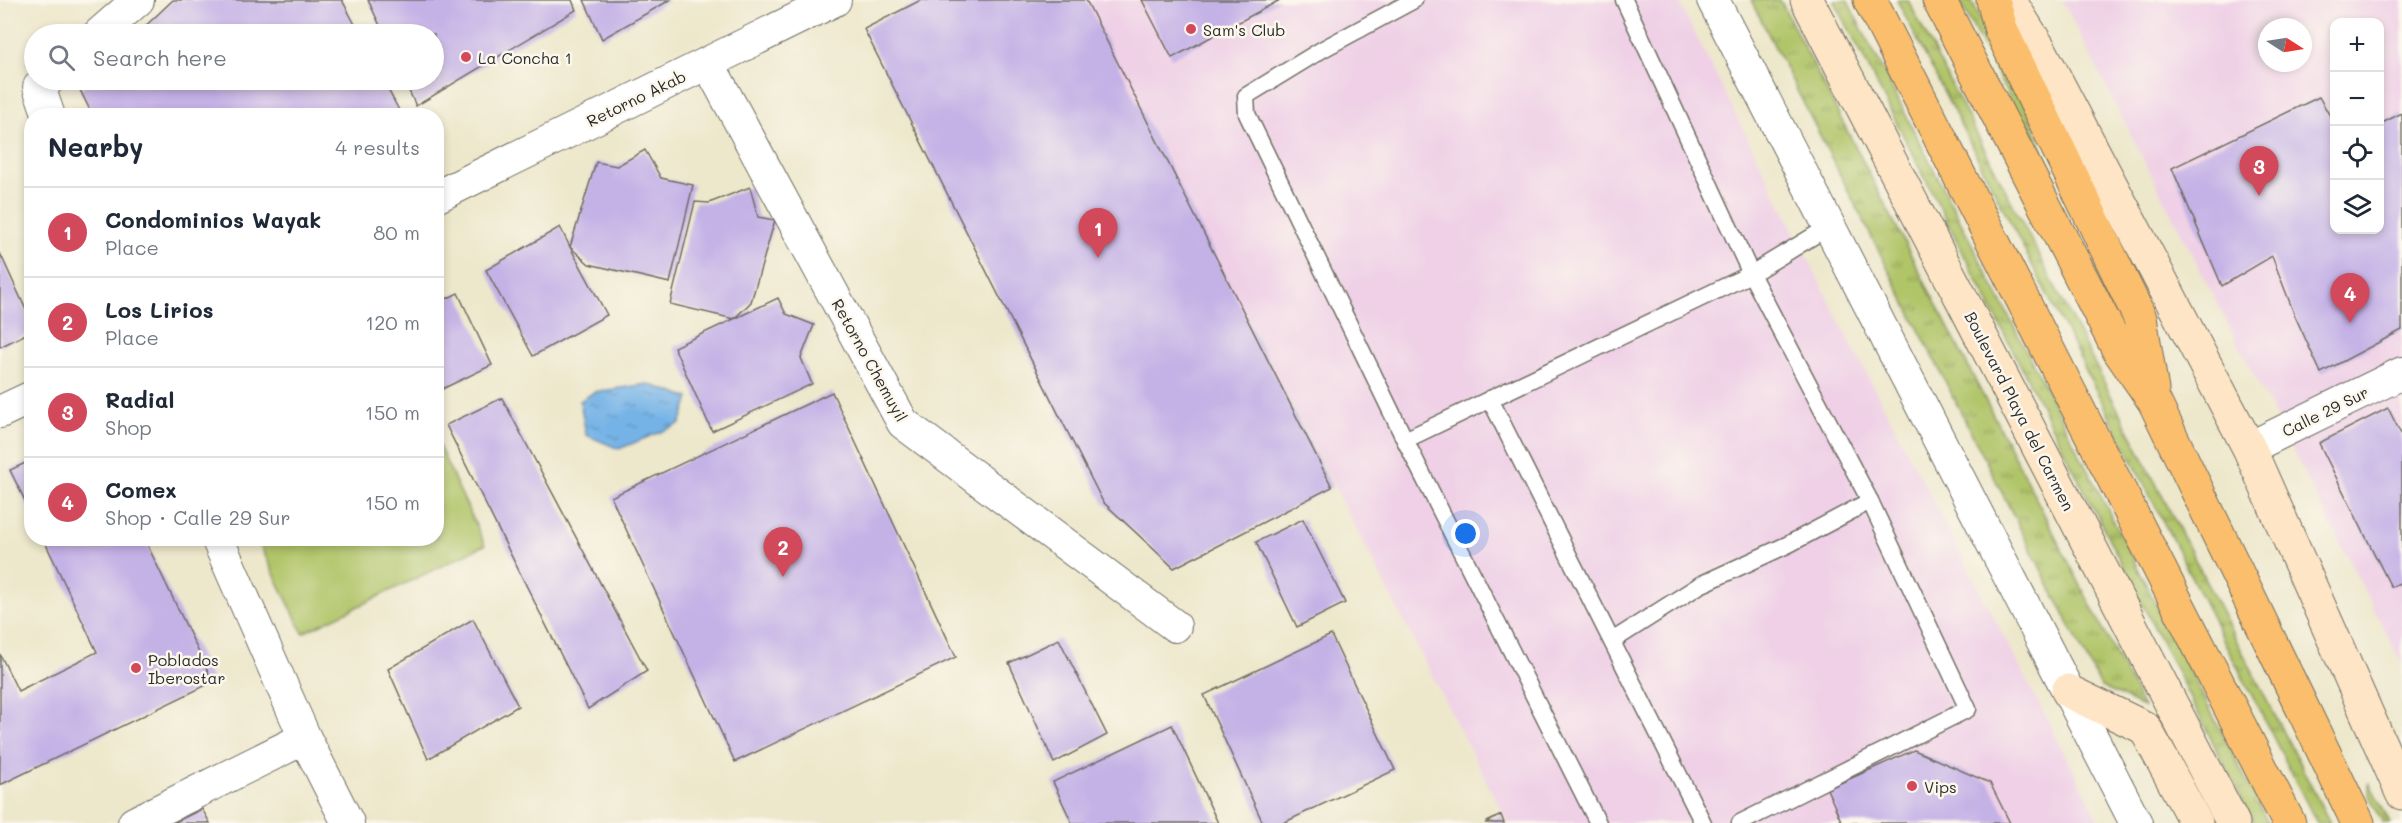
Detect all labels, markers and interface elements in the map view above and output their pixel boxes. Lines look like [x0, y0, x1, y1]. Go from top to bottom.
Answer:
north arrow [2258, 18, 2312, 72]
map controls [2330, 18, 2384, 234]
button: + [2330, 18, 2384, 72]
place label: Sam's Club [1203, 19, 1286, 40]
marker: Sam's Club [1184, 22, 1198, 36]
search box [24, 24, 444, 90]
icon: search [45, 41, 78, 74]
text: Search here [93, 43, 227, 72]
place label: La Concha 1 [478, 47, 572, 68]
marker: La Concha 1 [459, 50, 473, 64]
street label: Retorno Akab [583, 65, 689, 131]
button: − [2330, 72, 2384, 126]
button: locate [2330, 126, 2384, 180]
text: Nearby [48, 130, 143, 164]
text: 4 results [335, 134, 420, 160]
pin: 3 [2240, 146, 2278, 196]
button: layers [2330, 180, 2384, 234]
text: Condominios Wayak [105, 205, 321, 234]
pin: 1 [1078, 208, 1118, 258]
text: 1 [63, 219, 72, 245]
text: 80 m [373, 219, 420, 245]
text: Place [105, 234, 159, 260]
pin: 4 [2330, 274, 2370, 323]
text: Los Lirios [105, 295, 214, 324]
street label: Retorno Chemuyil [828, 295, 912, 425]
street label: Boulevard Playa del Carmen [1960, 308, 2080, 514]
text: 2 [62, 309, 73, 335]
text: 120 m [365, 309, 420, 335]
text: Place [105, 324, 159, 350]
street label: Calle 29 Sur [2278, 381, 2372, 441]
text: Radial [105, 385, 175, 414]
text: 3 [62, 399, 74, 425]
text: 150 m [365, 399, 420, 425]
text: Shop [105, 414, 152, 440]
text: Comex [105, 475, 177, 504]
text: 4 [61, 489, 74, 515]
text: 150 m [365, 489, 420, 515]
text: Shop · Calle 29 Sur [105, 504, 290, 530]
your location [1451, 519, 1480, 548]
pin: 2 [764, 528, 802, 577]
place label: Poblados Iberostar [148, 649, 225, 688]
marker: Poblados Iberostar [129, 661, 143, 675]
place label: Vips [1924, 776, 1957, 797]
marker: Vips [1905, 779, 1919, 793]

